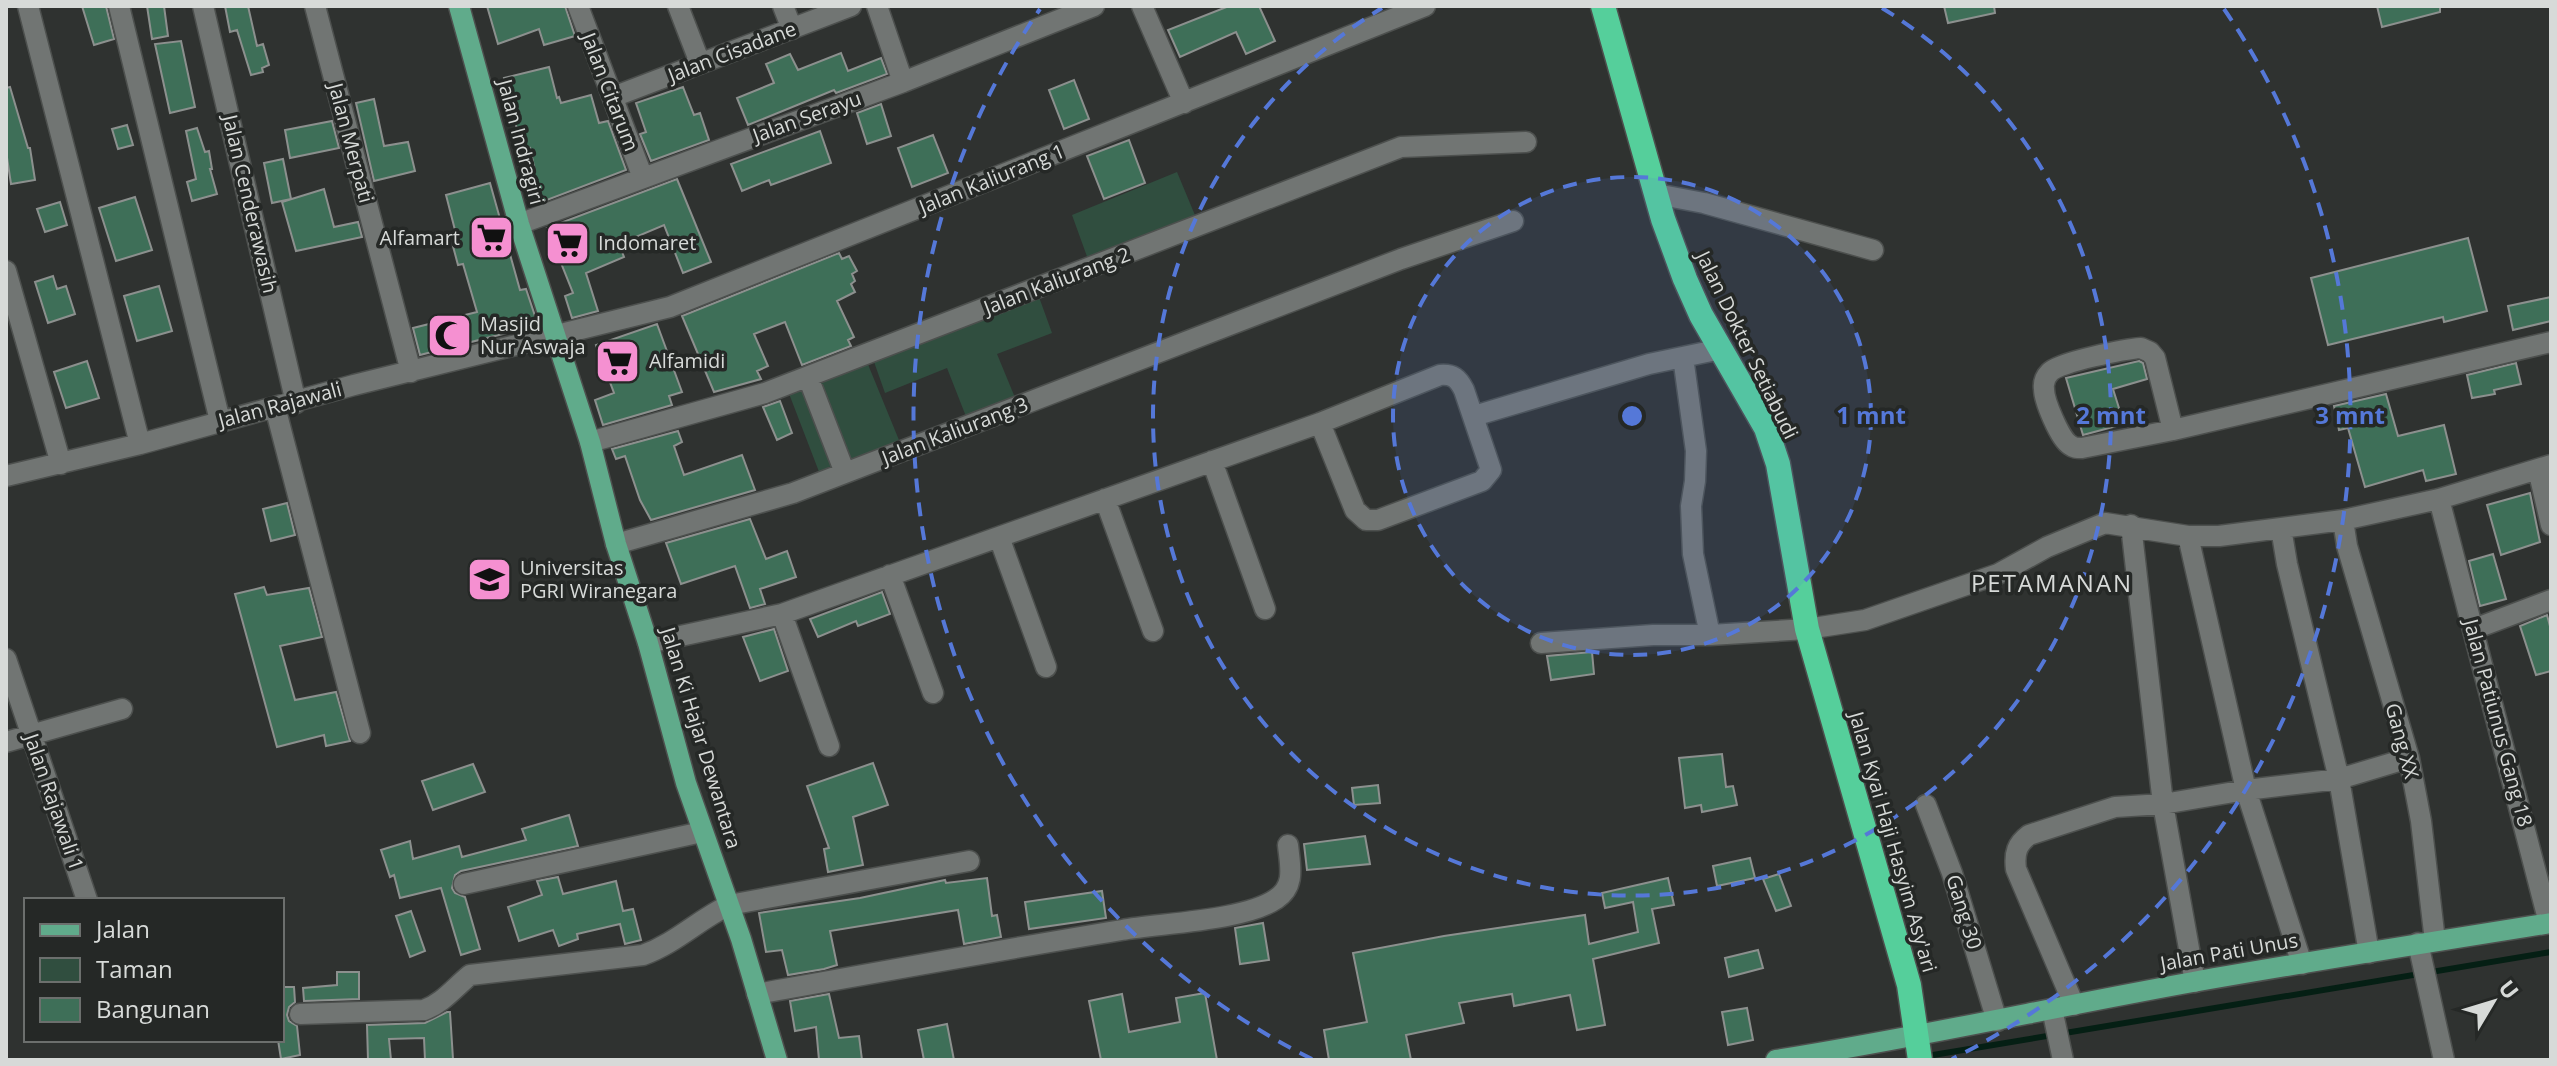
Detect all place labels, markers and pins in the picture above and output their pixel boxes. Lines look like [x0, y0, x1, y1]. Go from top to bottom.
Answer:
supermarket icon: Alfamart [467, 214, 515, 262]
supermarket icon: Indomaret [543, 219, 591, 267]
place label: Alfamart [380, 224, 460, 251]
place label: Indomaret [598, 229, 696, 256]
place label: Masjid Nur Aswaja [480, 310, 586, 360]
mosque icon: Masjid Nur Aswaja [425, 311, 473, 359]
supermarket icon: Alfamidi [594, 337, 642, 385]
place label: Alfamidi [649, 347, 725, 374]
centre of rings [1618, 402, 1646, 430]
place label: Universitas PGRI Wiranegara [520, 554, 677, 604]
school or university icon: Universitas PGRI Wiranegara [465, 555, 513, 603]

